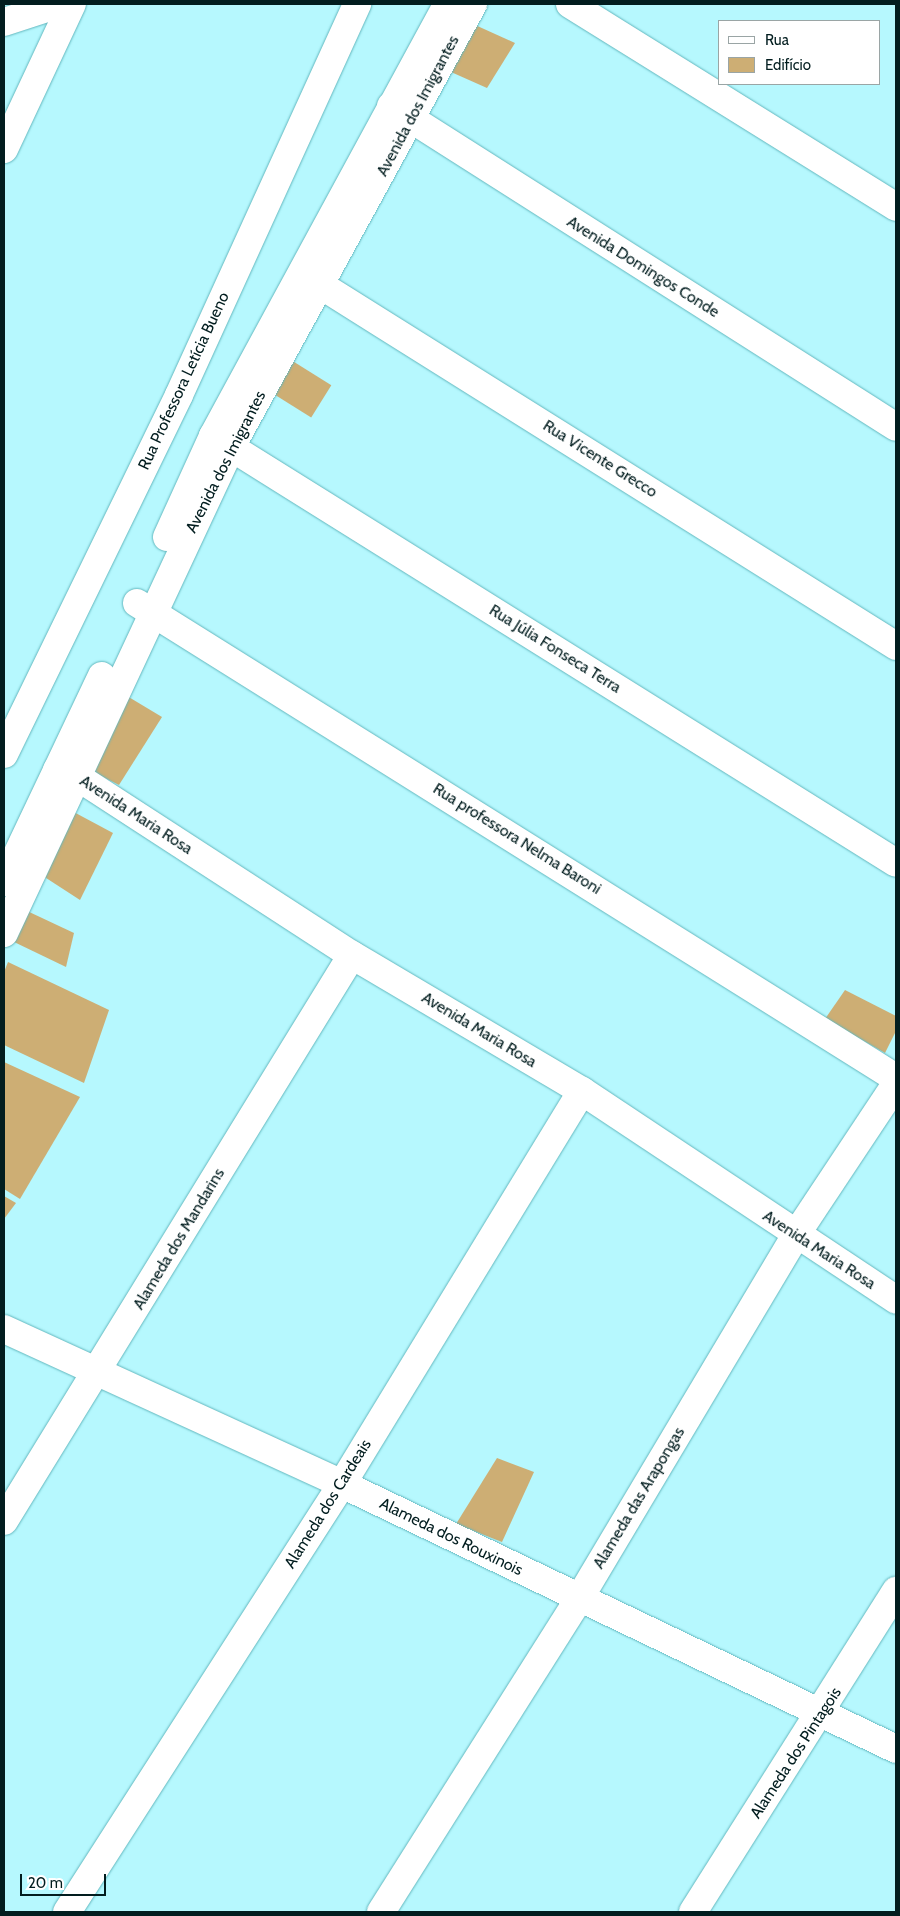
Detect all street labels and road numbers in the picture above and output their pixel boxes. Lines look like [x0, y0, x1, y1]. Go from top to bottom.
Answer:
street label: Avenida dos Imigrantes [373, 32, 463, 180]
street label: Avenida Domingos Conde [563, 212, 723, 322]
street label: Rua Professora Letícia Bueno [134, 289, 234, 473]
street label: Avenida dos Imigrantes [182, 388, 270, 536]
street label: Rua Vicente Grecco [539, 416, 661, 502]
street label: Rua Júlia Fonseca Terra [486, 601, 624, 697]
street label: Avenida Maria Rosa [76, 771, 196, 859]
street label: Rua professora Nelma Baroni [429, 779, 605, 899]
street label: Avenida Maria Rosa [418, 988, 540, 1072]
street label: Alameda dos Mandarins [129, 1165, 229, 1313]
street label: Avenida Maria Rosa [759, 1206, 879, 1294]
street label: Alameda das Arapongas [589, 1424, 689, 1572]
street label: Alameda dos Cardeais [280, 1436, 376, 1572]
street label: Alameda dos Rouxinois [376, 1494, 526, 1580]
street label: Alameda dos Pintagois [746, 1684, 846, 1822]

